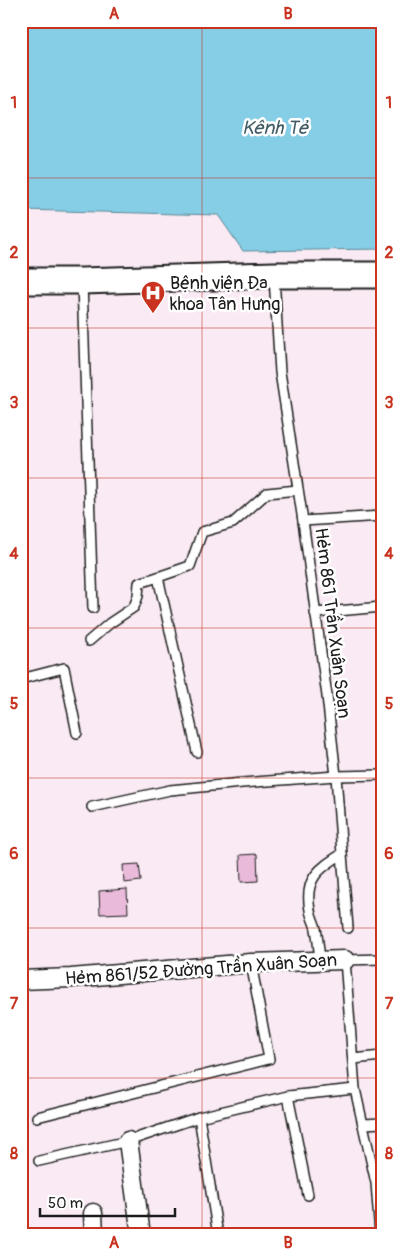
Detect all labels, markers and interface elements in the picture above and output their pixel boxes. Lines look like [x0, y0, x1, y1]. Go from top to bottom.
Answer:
text: A [109, 4, 120, 24]
text: B [283, 4, 293, 24]
text: 1 [11, 93, 17, 113]
text: 1 [386, 93, 392, 113]
water label: Kênh Tẻ [242, 116, 309, 140]
text: 2 [10, 243, 19, 263]
text: 2 [385, 243, 394, 263]
place label: Bệnh viện Đa khoa Tân Hưng [170, 272, 280, 316]
hospital icon: Bệnh viện Đa khoa Tân Hưng [140, 280, 166, 314]
text: 3 [10, 393, 19, 413]
text: 3 [385, 393, 394, 413]
street label: Hẻm 861 Trần Xuân Soạn [309, 526, 357, 720]
text: 4 [9, 544, 19, 564]
text: 4 [384, 544, 394, 564]
text: 5 [10, 694, 19, 714]
text: 5 [385, 694, 394, 714]
text: 6 [9, 844, 19, 864]
text: 6 [384, 844, 394, 864]
street label: Hẻm 861/52 Đường Trần Xuân Soạn [64, 948, 338, 990]
text: 7 [10, 994, 19, 1014]
text: 7 [385, 994, 394, 1014]
text: 8 [10, 1144, 18, 1164]
text: 8 [385, 1144, 393, 1164]
scale bar [40, 1186, 175, 1218]
text: 50 m [48, 1194, 83, 1213]
text: A [109, 1233, 120, 1253]
text: B [283, 1233, 293, 1253]

